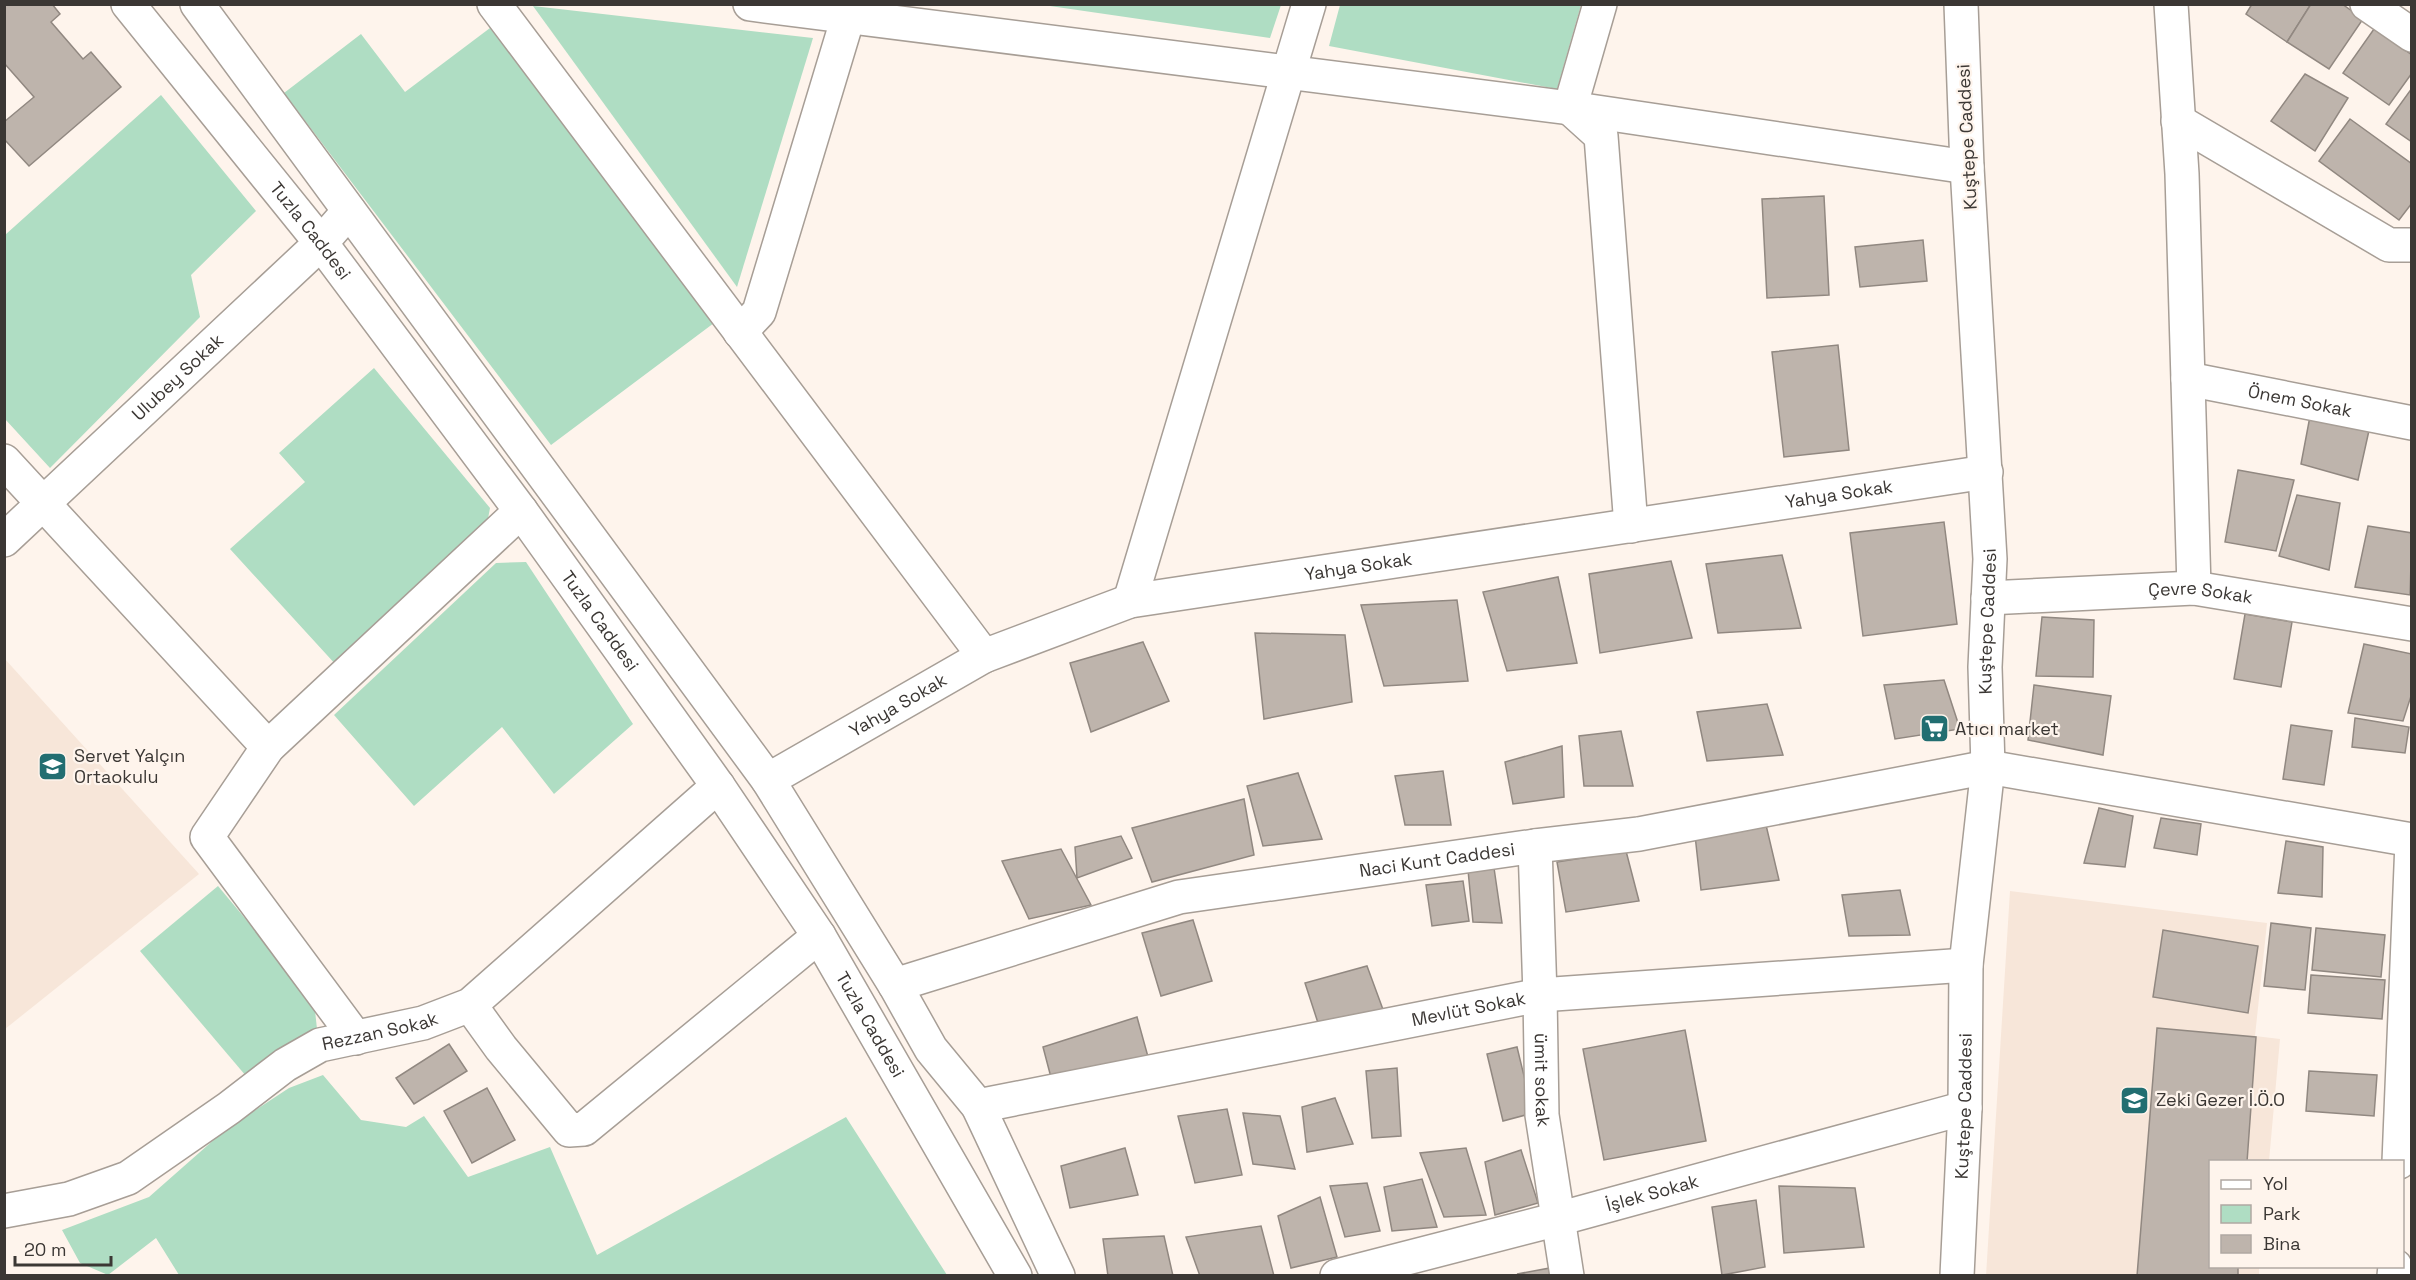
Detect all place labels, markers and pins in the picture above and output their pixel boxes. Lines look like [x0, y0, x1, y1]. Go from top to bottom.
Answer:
supermarket icon: Atıcı market [1918, 713, 1950, 745]
place label: Atıcı market [1955, 717, 2059, 740]
place label: Servet Yalçın Ortaokulu [74, 744, 185, 788]
school or university icon: Servet Yalçın Ortaokulu [37, 750, 69, 782]
school or university icon: Zeki Gezer İ.Ö.O [2119, 1084, 2151, 1116]
place label: Zeki Gezer İ.Ö.O [2156, 1088, 2285, 1111]

